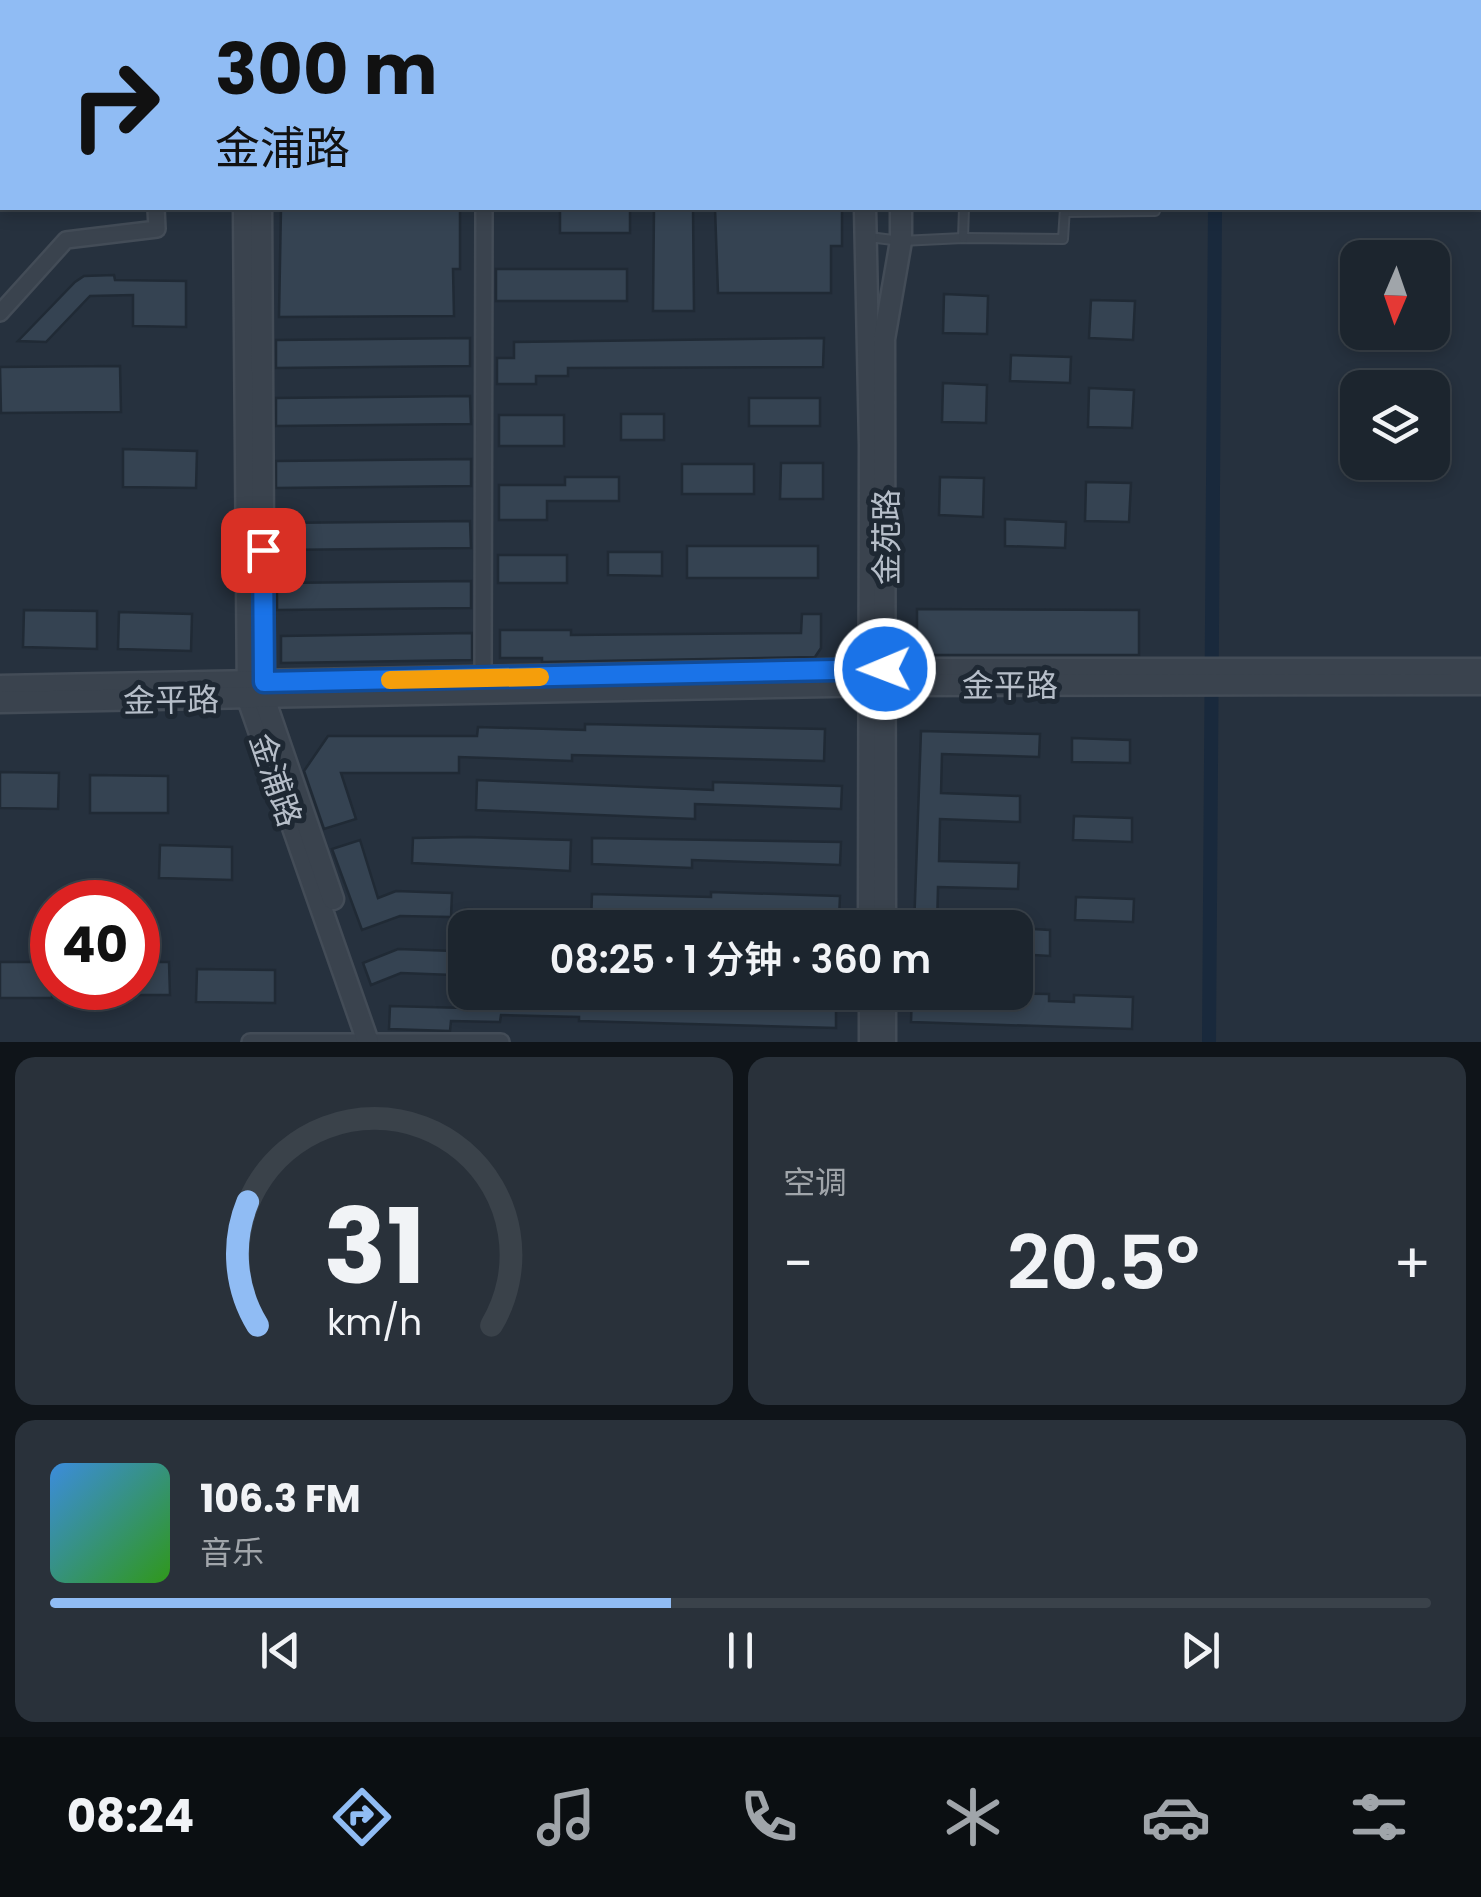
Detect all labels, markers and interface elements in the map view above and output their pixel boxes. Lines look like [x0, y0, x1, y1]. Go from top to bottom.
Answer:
text: 300 m [215, 20, 438, 119]
icon: right [50, 40, 180, 170]
text: 金浦路 [215, 117, 350, 180]
north arrow [1340, 240, 1450, 350]
map controls [1340, 240, 1450, 480]
button: layers [1340, 370, 1450, 480]
street label: 金苑路 [864, 489, 909, 585]
pin [221, 508, 306, 593]
icon: arrive [236, 523, 291, 578]
position arrow [833, 617, 937, 721]
street label: 金平路 [962, 663, 1058, 708]
street label: 金平路 [123, 677, 219, 723]
street label: 金浦路 [239, 727, 313, 833]
speed limit sign: 40 [30, 880, 160, 1010]
text: 08:25 · 1 分钟 · 360 m [550, 933, 931, 986]
text: 空调 [783, 1160, 847, 1205]
text: 31 [323, 1174, 425, 1319]
text: 20.5° [1007, 1210, 1200, 1315]
text: − [783, 1225, 813, 1302]
text: + [1393, 1225, 1431, 1302]
text: km/h [326, 1297, 422, 1348]
text: 106.3 FM [200, 1472, 361, 1525]
text: 音乐 [200, 1530, 264, 1575]
icon: previous [253, 1623, 308, 1678]
icon: pause [713, 1623, 768, 1678]
icon: next [1173, 1623, 1228, 1678]
icon: directions [327, 1782, 397, 1852]
icon: music [531, 1782, 601, 1852]
icon: phone [734, 1782, 804, 1852]
icon: climate [938, 1782, 1008, 1852]
icon: car [1141, 1782, 1211, 1852]
icon: filters [1344, 1782, 1414, 1852]
text: 08:24 [67, 1785, 194, 1848]

